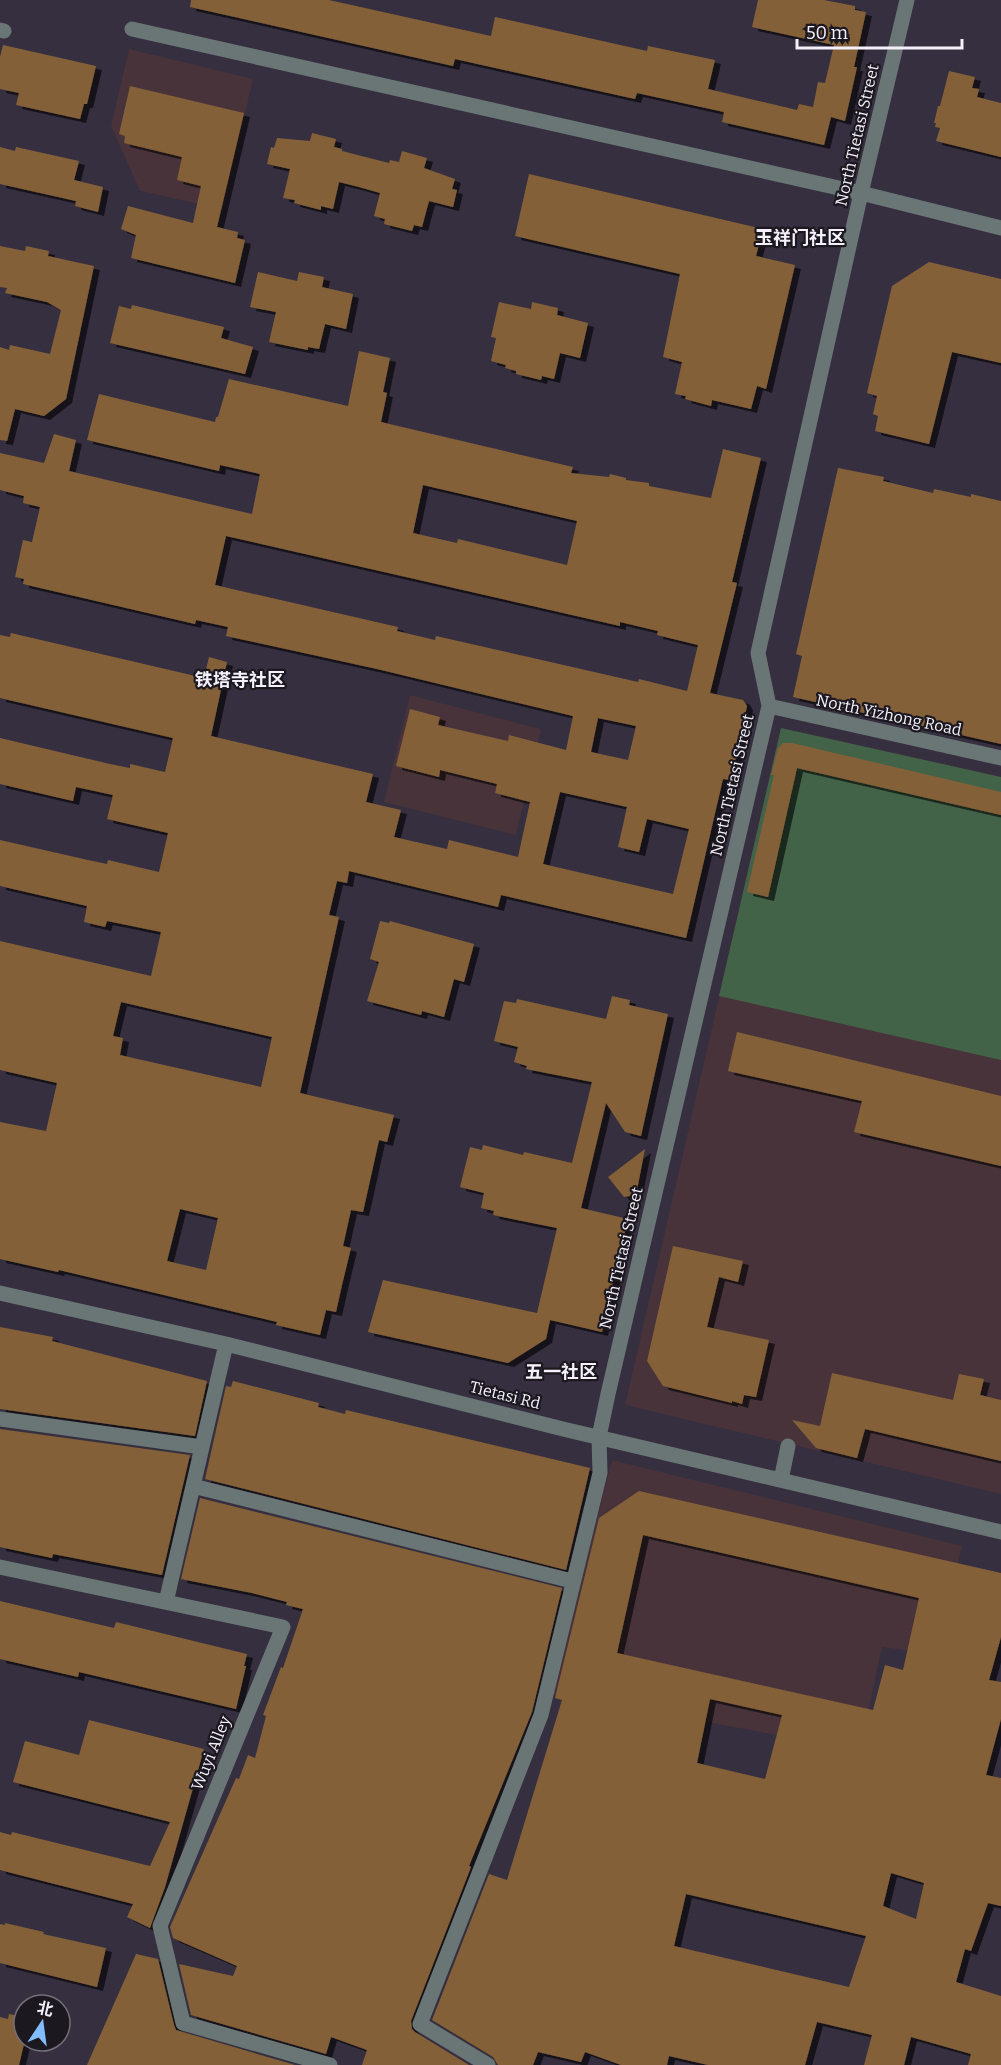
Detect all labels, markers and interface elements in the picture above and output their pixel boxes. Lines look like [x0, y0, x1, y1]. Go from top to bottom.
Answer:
scale bar [797, 12, 962, 50]
text: 50 m [806, 22, 848, 44]
street label: North Tietasi Street [831, 62, 883, 208]
district label: 玉祥门社区 [755, 227, 845, 249]
district label: 铁塔寺社区 [195, 669, 285, 691]
street label: North Yizhong Road [814, 690, 964, 740]
street label: North Tietasi Street [706, 712, 758, 858]
street label: North Tietasi Street [595, 1185, 647, 1331]
district label: 五一社区 [525, 1361, 597, 1383]
street label: Tietasi Rd [468, 1377, 543, 1413]
street label: Wuyi Alley [187, 1712, 235, 1793]
north arrow [12, 1993, 72, 2053]
text: 北 [35, 1998, 55, 2020]

